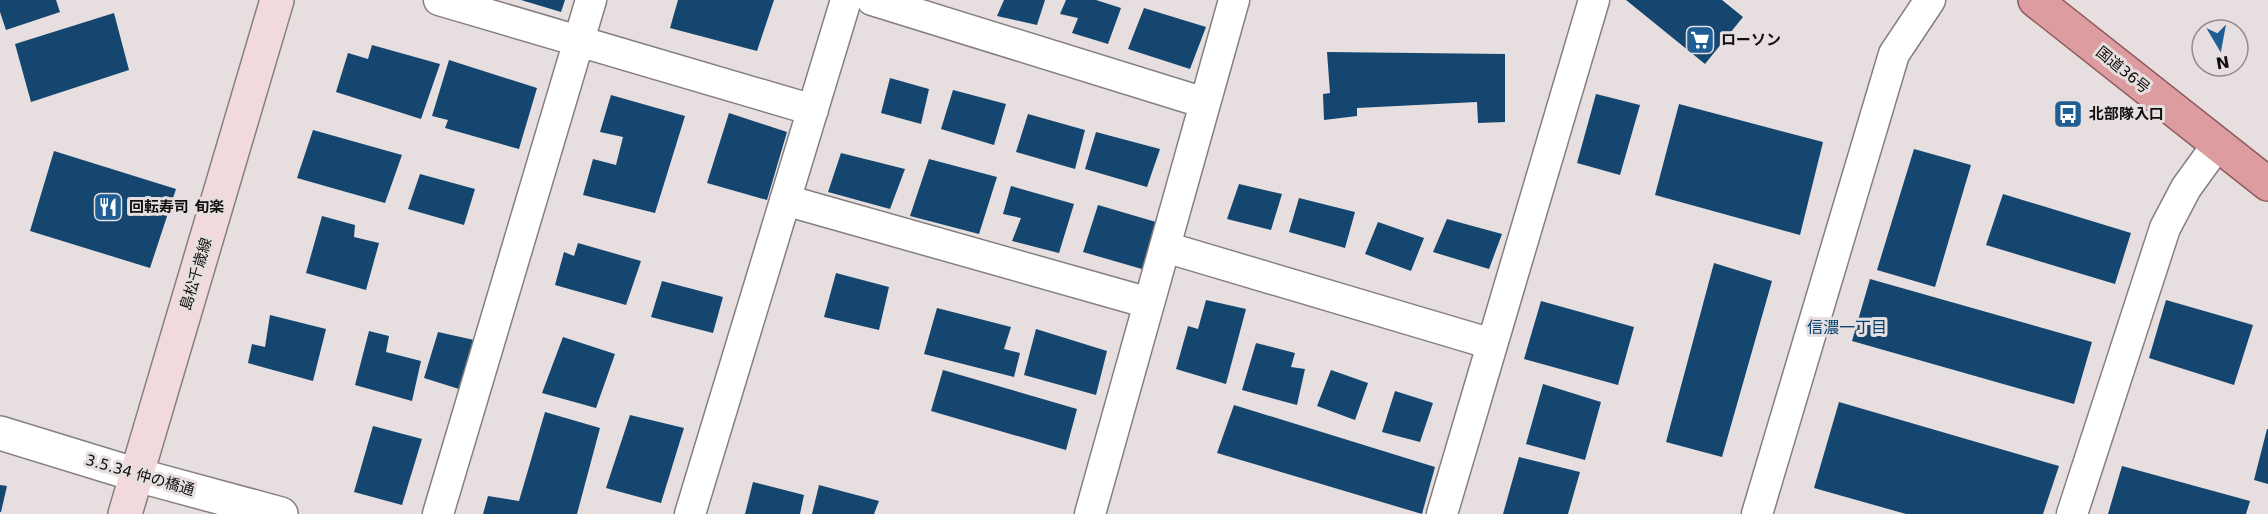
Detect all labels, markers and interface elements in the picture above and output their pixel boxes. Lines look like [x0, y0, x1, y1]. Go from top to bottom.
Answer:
north arrow [2190, 18, 2250, 78]
supermarket icon: ローソン [1684, 24, 1716, 56]
place label: ローソン [1721, 31, 1781, 49]
street label: 国道36号 [2092, 43, 2154, 97]
text: N [2214, 52, 2231, 73]
bus stop icon: 北部隊入口 [2052, 98, 2084, 130]
place label: 北部隊入口 [2089, 105, 2164, 123]
restaurant icon: 回転寿司 旬楽 [92, 191, 124, 223]
place label: 回転寿司 旬楽 [129, 198, 224, 216]
street label: 島松千歳線 [176, 235, 216, 313]
district label: 信濃一丁目 [1807, 318, 1887, 337]
street label: 3.5.34 仲の橋通 [83, 451, 197, 499]

